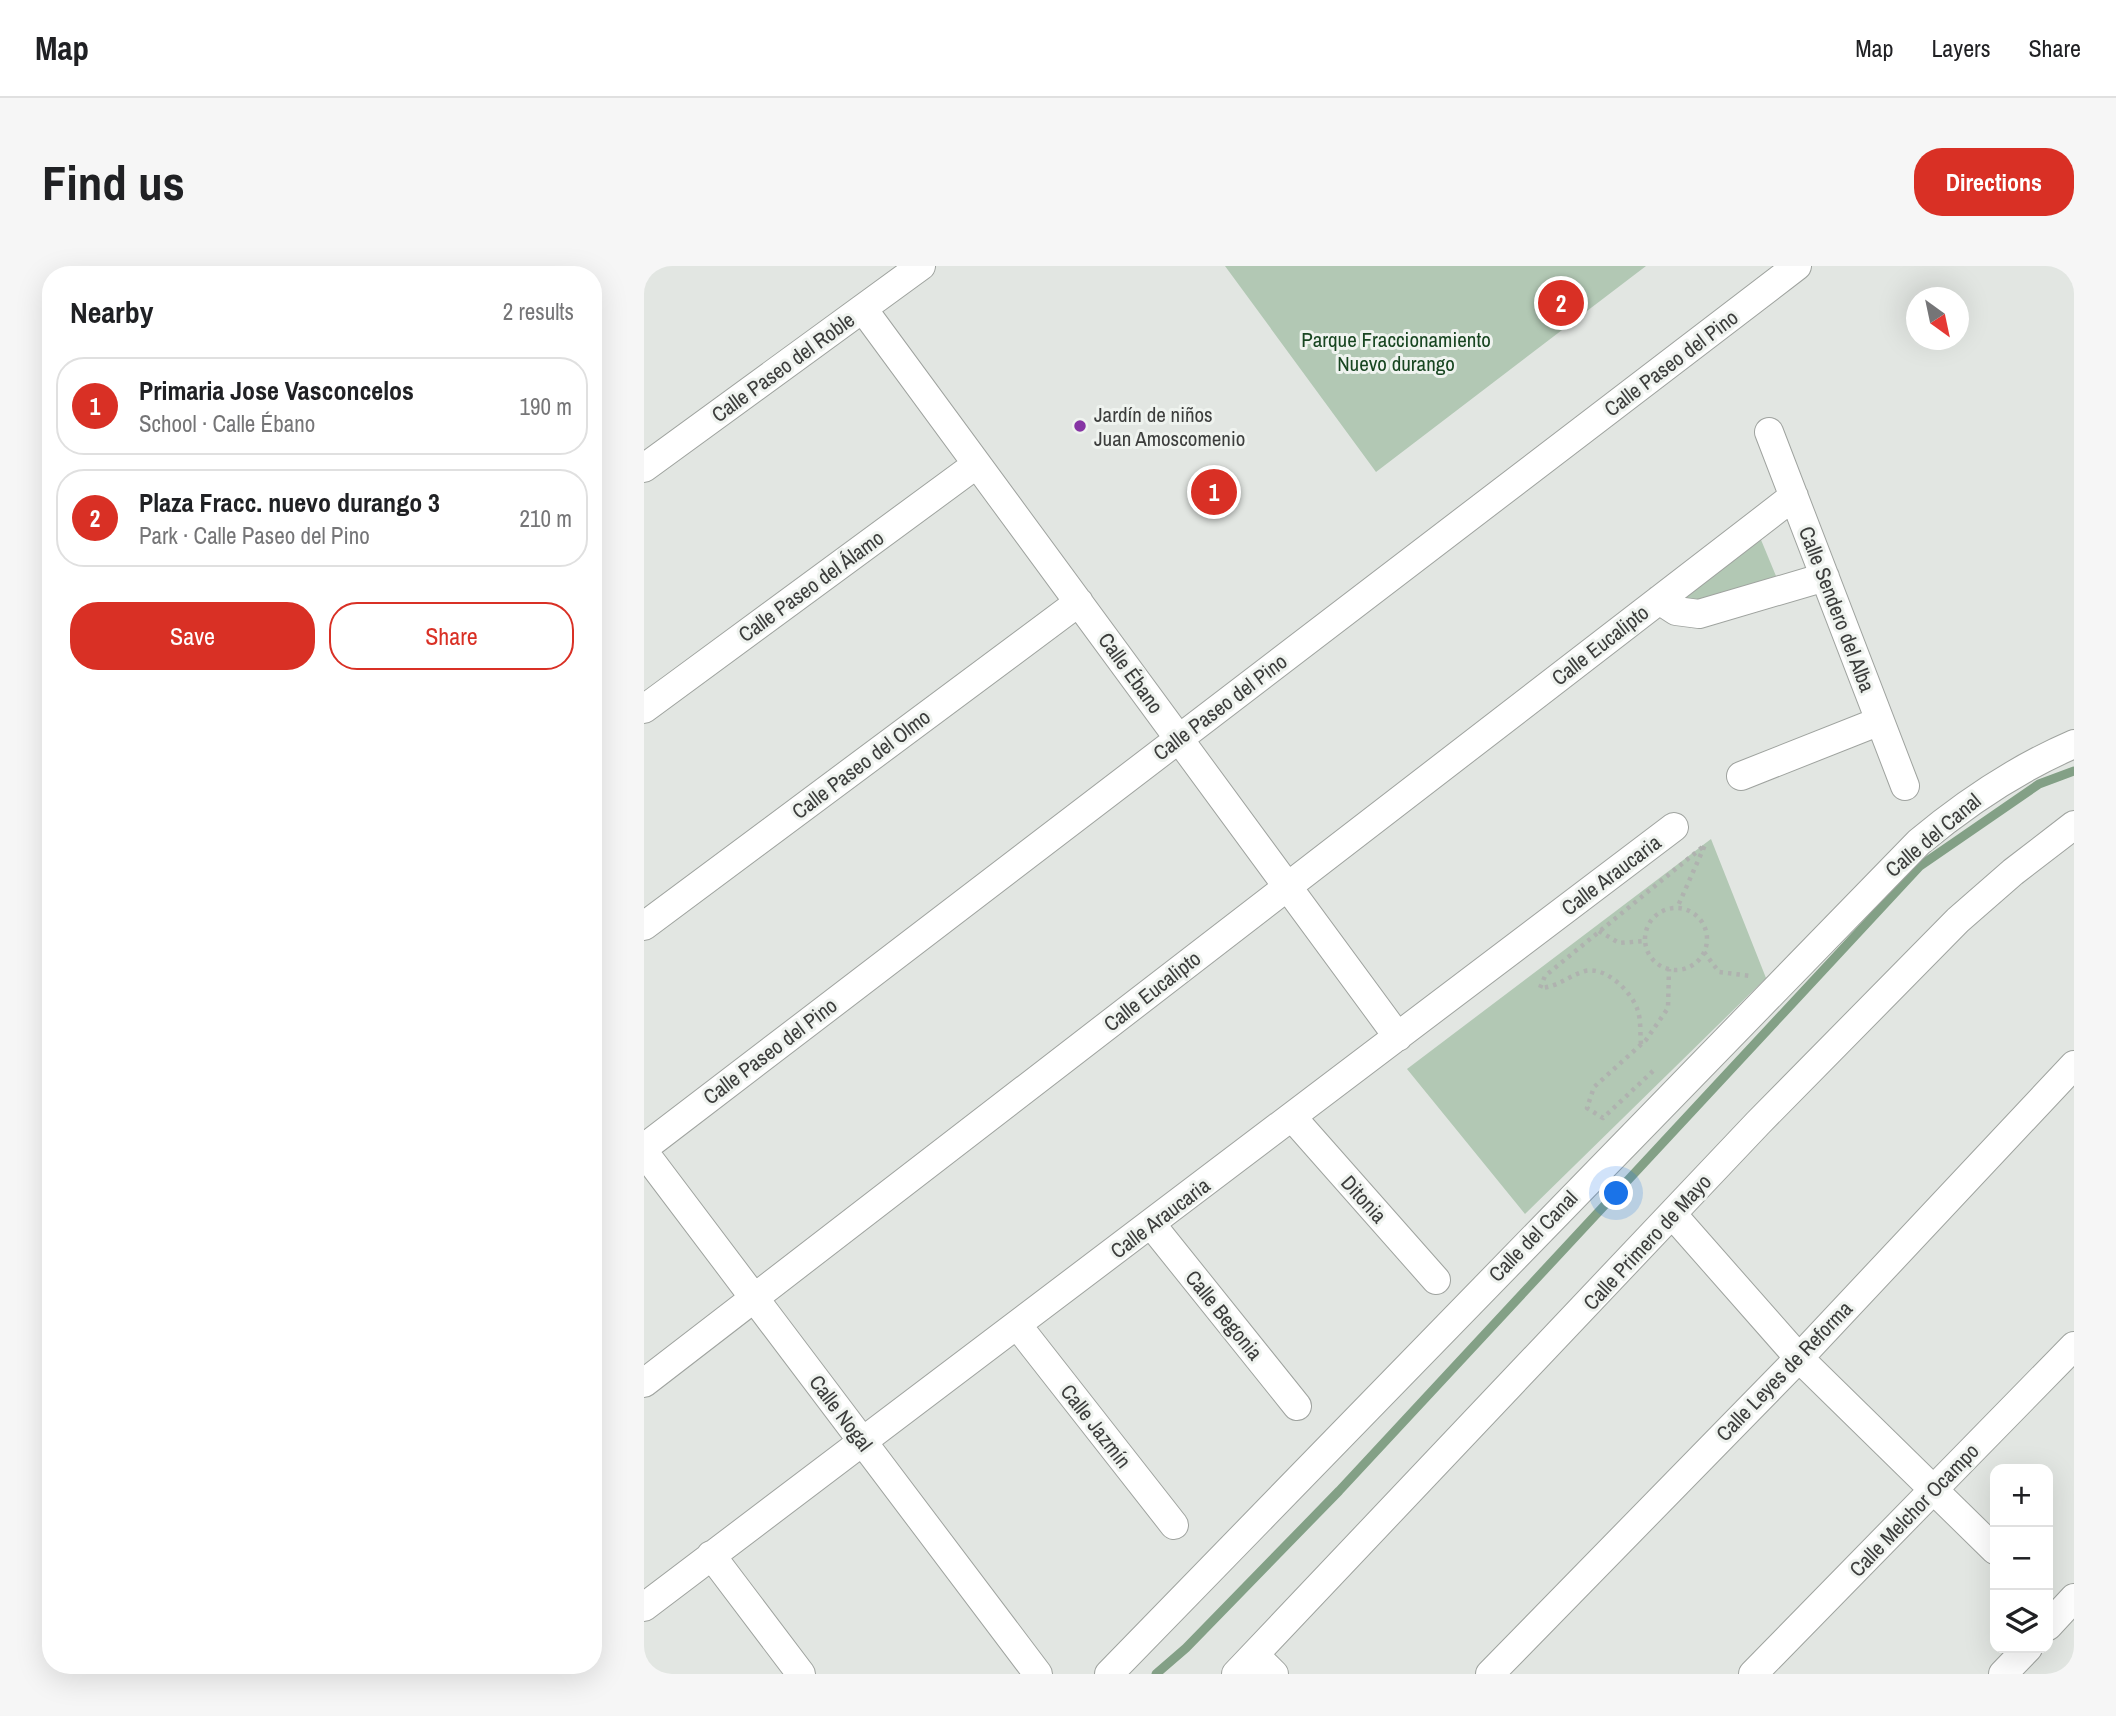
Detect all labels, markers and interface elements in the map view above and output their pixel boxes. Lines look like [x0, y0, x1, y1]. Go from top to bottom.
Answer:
text: Map [35, 26, 89, 70]
text: Map [1855, 32, 1893, 64]
text: Layers [1931, 32, 1990, 64]
text: Share [2028, 32, 2081, 64]
button: Directions [1914, 148, 2074, 216]
text: Find us [42, 149, 185, 215]
pin: 2 [1538, 277, 1584, 329]
north arrow [1906, 287, 1969, 350]
text: Nearby [70, 292, 153, 332]
text: 2 results [503, 296, 574, 327]
street label: Calle Paseo del Pino [1598, 303, 1744, 423]
street label: Calle Paseo del Roble [706, 305, 860, 429]
park label: Parque Fraccionamiento Nuevo durango [1301, 325, 1491, 378]
text: Primaria Jose Vasconcelos [139, 373, 414, 408]
text: 1 [90, 391, 100, 422]
text: 190 m [520, 391, 572, 422]
place label: Jardín de niños Juan Amoscomenio [1094, 400, 1245, 453]
text: School · Calle Ébano [139, 408, 315, 439]
marker: Jardín de niños Juan Amoscomenio [1072, 418, 1088, 434]
pin: 1 [1191, 466, 1237, 518]
text: Plaza Fracc. nuevo durango 3 [139, 485, 440, 520]
text: 2 [90, 503, 100, 534]
text: 210 m [520, 503, 572, 534]
text: Park · Calle Paseo del Pino [139, 520, 370, 551]
street label: Calle Sendero del Alba [1792, 522, 1882, 696]
street label: Calle Paseo del Álamo [732, 523, 890, 649]
street label: Calle Eucalipto [1545, 598, 1655, 692]
button: Save [70, 602, 315, 670]
button: Share [329, 602, 574, 670]
street label: Calle Ébano [1092, 627, 1170, 719]
street label: Calle Paseo del Pino [1147, 647, 1293, 767]
street label: Calle Paseo del Olmo [786, 702, 936, 826]
street label: Calle del Canal [1879, 786, 1987, 884]
street label: Calle Araucaria [1555, 828, 1667, 922]
street label: Calle Eucalipto [1097, 944, 1207, 1038]
street label: Calle Paseo del Pino [697, 991, 843, 1111]
street label: Calle Primero de Mayo [1576, 1168, 1718, 1316]
street label: Ditonia [1335, 1169, 1394, 1230]
street label: Calle Araucaria [1104, 1171, 1216, 1265]
your location [1599, 1176, 1633, 1210]
street label: Calle del Canal [1482, 1184, 1584, 1288]
street label: Calle Begonia [1179, 1264, 1270, 1366]
street label: Calle Leyes de Reforma [1709, 1294, 1859, 1448]
street label: Calle Nogal [803, 1369, 879, 1457]
street label: Calle Jazmín [1054, 1378, 1138, 1474]
street label: Calle Melchor Ocampo [1843, 1437, 1985, 1583]
map controls [1990, 1464, 2053, 1653]
button: + [1990, 1464, 2053, 1527]
button: − [1990, 1527, 2053, 1590]
button: layers [1990, 1590, 2053, 1653]

